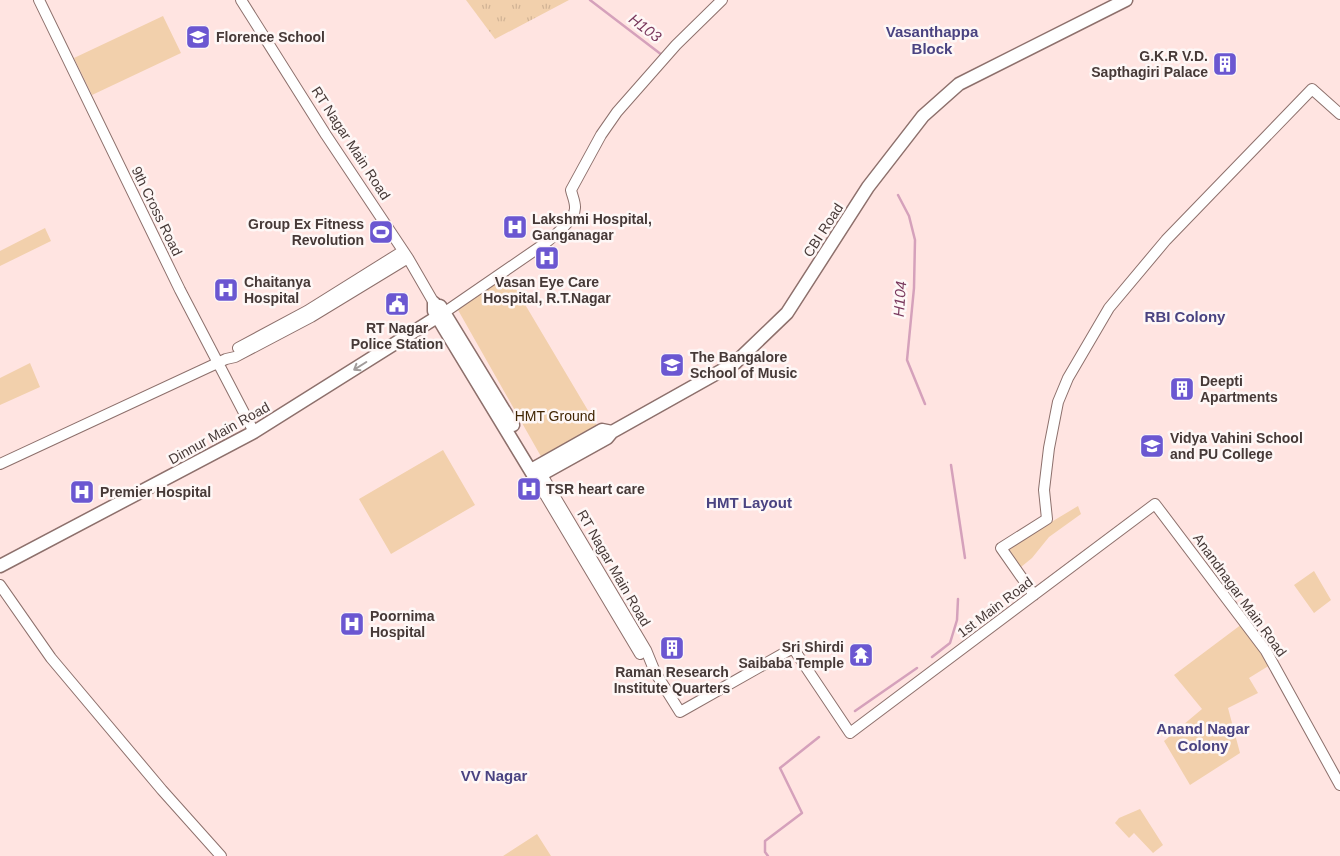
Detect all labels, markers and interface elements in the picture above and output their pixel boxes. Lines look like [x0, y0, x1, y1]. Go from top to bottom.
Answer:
water label: H103 [626, 10, 665, 46]
district label: Vasanthappa Block [886, 23, 979, 57]
school or university icon: Florence School [185, 24, 211, 50]
place label: Florence School [216, 29, 325, 45]
place label: G.K.R V.D. Sapthagiri Palace [1091, 48, 1208, 80]
building icon: G.K.R V.D. Sapthagiri Palace [1212, 51, 1238, 77]
street label: RT Nagar Main Road [308, 83, 394, 203]
street label: 9th Cross Road [128, 164, 186, 258]
street label: CBI Road [800, 200, 846, 260]
place label: Lakshmi Hospital, Ganganagar [532, 211, 652, 243]
hospital icon: Lakshmi Hospital, Ganganagar [502, 214, 528, 240]
place label: Group Ex Fitness Revolution [248, 216, 364, 248]
sports icon: Group Ex Fitness Revolution [368, 219, 394, 245]
hospital icon: Vasan Eye Care Hospital, R.T.Nagar [534, 245, 560, 271]
place label: Chaitanya Hospital [244, 274, 311, 306]
place label: Vasan Eye Care Hospital, R.T.Nagar [483, 274, 611, 306]
hospital icon: Chaitanya Hospital [213, 277, 239, 303]
water label: H104 [890, 280, 909, 317]
public building icon: RT Nagar Police Station [384, 291, 410, 317]
district label: RBI Colony [1145, 308, 1226, 325]
place label: RT Nagar Police Station [351, 320, 443, 352]
place label: The Bangalore School of Music [690, 349, 798, 381]
school or university icon: The Bangalore School of Music [659, 352, 685, 378]
one-way arrow [353, 362, 367, 372]
place label: Deepti Apartments [1200, 373, 1278, 405]
building icon: Deepti Apartments [1169, 376, 1195, 402]
street label: Dinnur Main Road [166, 399, 272, 467]
park label: HMT Ground [515, 408, 595, 424]
place label: Vidya Vahini School and PU College [1170, 430, 1303, 462]
school or university icon: Vidya Vahini School and PU College [1139, 433, 1165, 459]
hospital icon: TSR heart care [516, 476, 542, 502]
hospital icon: Premier Hospital [69, 479, 95, 505]
place label: TSR heart care [546, 481, 645, 497]
place label: Premier Hospital [100, 484, 211, 500]
district label: HMT Layout [706, 494, 792, 511]
street label: RT Nagar Main Road [574, 507, 654, 629]
street label: Anandnagar Main Road [1190, 530, 1290, 660]
street label: 1st Main Road [954, 573, 1036, 641]
place label: Poornima Hospital [370, 608, 435, 640]
hospital icon: Poornima Hospital [339, 611, 365, 637]
building icon: Raman Research Institute Quarters [659, 635, 685, 661]
place label: Sri Shirdi Saibaba Temple [738, 639, 844, 671]
temple icon: Sri Shirdi Saibaba Temple [848, 642, 874, 668]
place label: Raman Research Institute Quarters [614, 664, 731, 696]
district label: Anand Nagar Colony [1156, 720, 1250, 754]
district label: VV Nagar [461, 767, 528, 784]

